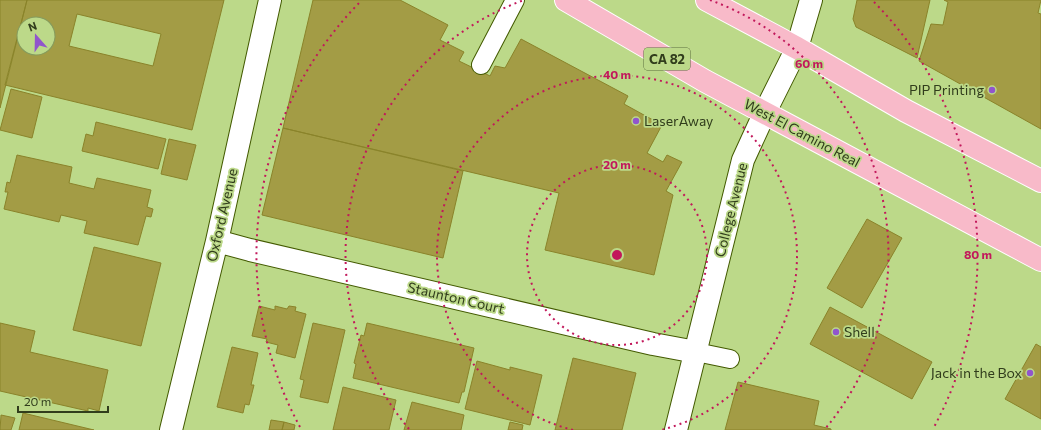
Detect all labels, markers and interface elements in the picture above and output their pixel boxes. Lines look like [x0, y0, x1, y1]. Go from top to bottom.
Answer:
north arrow [16, 16, 56, 56]
text: N [26, 19, 39, 34]
road number: CA 82 [644, 48, 690, 70]
text: 60 m [795, 56, 823, 70]
text: 40 m [603, 67, 631, 81]
place label: PIP Printing [909, 81, 984, 98]
marker: PIP Printing [987, 85, 997, 95]
street label: West El Camino Real [741, 95, 863, 170]
place label: LaserAway [644, 112, 713, 129]
marker: LaserAway [631, 116, 641, 126]
text: 20 m [603, 157, 631, 171]
street label: College Avenue [711, 161, 750, 259]
street label: Oxford Avenue [203, 167, 240, 263]
text: 80 m [964, 247, 992, 261]
centre of rings [610, 248, 624, 262]
street label: Staunton Court [406, 278, 506, 317]
place label: Shell [844, 323, 875, 340]
marker: Shell [831, 327, 841, 337]
place label: Jack in the Box [931, 364, 1023, 381]
marker: Jack in the Box [1025, 368, 1035, 378]
scale bar [18, 388, 108, 414]
text: 20 m [24, 394, 51, 408]

